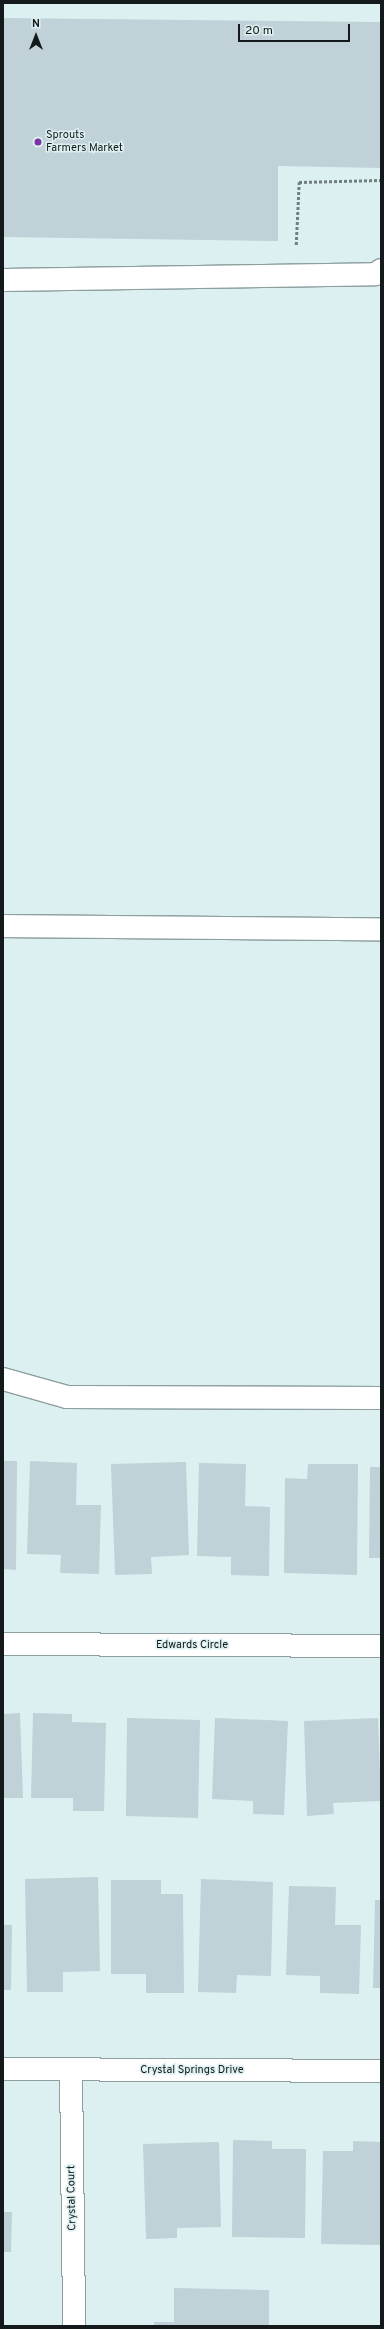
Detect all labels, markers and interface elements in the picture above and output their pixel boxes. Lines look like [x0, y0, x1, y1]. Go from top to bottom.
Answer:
north arrow [16, 16, 56, 56]
scale bar [240, 16, 352, 42]
text: N [32, 17, 40, 31]
text: 20 m [245, 23, 273, 39]
place label: Sprouts Farmers Market [46, 129, 123, 155]
marker: Sprouts Farmers Market [33, 137, 43, 147]
street label: Edwards Circle [156, 1638, 228, 1652]
street label: Crystal Springs Drive [140, 2063, 244, 2077]
street label: Crystal Court [65, 2165, 79, 2231]

